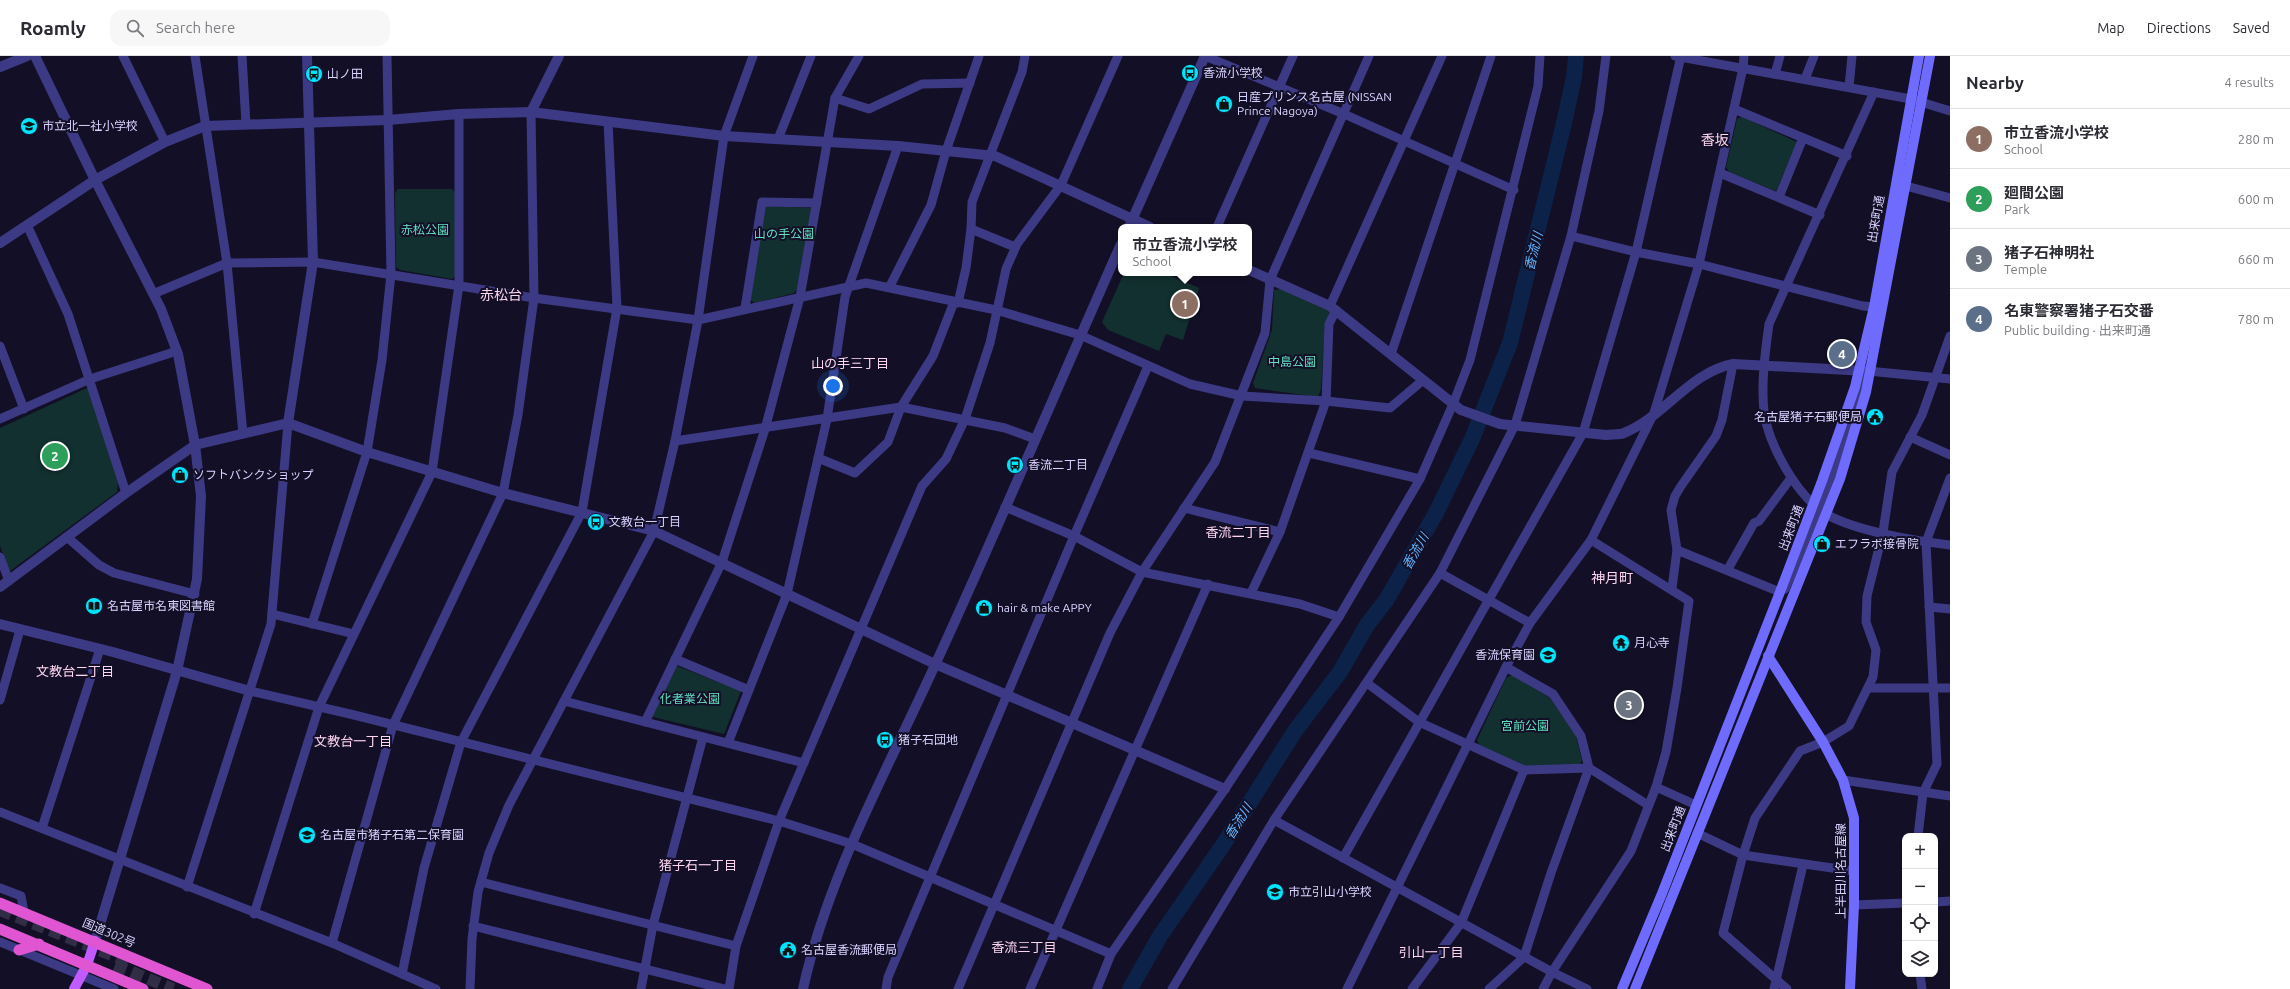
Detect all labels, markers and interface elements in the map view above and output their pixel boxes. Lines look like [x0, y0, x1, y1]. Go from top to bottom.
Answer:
search box [110, 10, 390, 46]
text: Roamly [20, 17, 86, 39]
icon: search [124, 17, 146, 39]
text: Search here [156, 19, 235, 36]
text: Map [2097, 20, 2125, 36]
text: Directions [2147, 20, 2211, 36]
text: Saved [2233, 20, 2270, 36]
bus stop icon: 香流小学校 [1180, 63, 1200, 83]
bus stop icon: 山ノ田 [304, 64, 324, 84]
place label: 香流小学校 [1203, 66, 1263, 79]
place label: 山ノ田 [327, 67, 363, 80]
text: Nearby [1966, 73, 2024, 92]
text: 4 results [2224, 75, 2274, 89]
place label: 日産プリンス名古屋 (NISSAN Prince Nagoya) [1237, 90, 1392, 118]
shop icon: 日産プリンス名古屋 (NISSAN Prince Nagoya) [1214, 94, 1234, 114]
school or university icon: 市立北一社小学校 [19, 116, 39, 136]
place label: 市立北一社小学校 [42, 119, 138, 132]
text: 市立香流小学校 [2004, 124, 2109, 141]
district label: 香坂 [1701, 132, 1729, 148]
text: 1 [1975, 132, 1983, 146]
text: 280 m [2238, 132, 2274, 146]
text: School [2004, 142, 2043, 156]
text: 廻間公園 [2004, 184, 2064, 201]
text: 2 [1975, 192, 1983, 206]
text: 600 m [2238, 192, 2274, 206]
street label: 出来町通 [1865, 194, 1886, 244]
text: Park [2004, 202, 2030, 216]
park label: 赤松公園 [401, 223, 449, 236]
popup [1118, 224, 1252, 276]
park label: 山の手公園 [754, 227, 814, 240]
water label: 香流川 [1521, 228, 1545, 272]
text: 市立香流小学校 [1132, 236, 1238, 253]
text: 猪子石神明社 [2004, 244, 2094, 261]
text: 3 [1975, 252, 1983, 266]
text: 660 m [2238, 252, 2274, 266]
text: School [1132, 254, 1171, 268]
text: Temple [2004, 262, 2047, 276]
district label: 赤松台 [480, 287, 522, 303]
pin: 1 [1172, 289, 1198, 319]
text: 名東警察署猪子石交番 [2004, 302, 2154, 319]
text: 4 [1975, 312, 1983, 326]
text: 780 m [2238, 312, 2274, 326]
text: Public building · 出来町通 [2004, 323, 2151, 337]
pin: 4 [1829, 339, 1855, 369]
park label: 中島公園 [1268, 355, 1316, 368]
district label: 山の手三丁目 [811, 356, 889, 370]
your location [823, 376, 843, 396]
public building icon: 名古屋猪子石郵便局 [1865, 407, 1885, 427]
place label: 名古屋猪子石郵便局 [1754, 410, 1862, 423]
pin: 2 [42, 441, 68, 471]
bus stop icon: 香流二丁目 [1005, 455, 1025, 475]
place label: 香流二丁目 [1028, 458, 1088, 471]
shop icon: ソフトバンクショップ [170, 465, 190, 485]
place label: ソフトバンクショップ [193, 468, 314, 481]
street label: 出来町通 [1776, 503, 1805, 553]
bus stop icon: 文教台一丁目 [586, 512, 606, 532]
place label: 文教台一丁目 [609, 515, 681, 528]
district label: 香流二丁目 [1205, 525, 1271, 539]
water label: 香流川 [1399, 529, 1432, 571]
shop icon: エフラボ接骨院 [1812, 534, 1832, 554]
place label: エフラボ接骨院 [1835, 537, 1919, 550]
district label: 神月町 [1591, 570, 1633, 586]
library icon: 名古屋市名東図書館 [84, 596, 104, 616]
shop icon: hair & make APPY [974, 598, 994, 618]
place label: 名古屋市名東図書館 [107, 599, 215, 612]
place label: hair & make APPY [997, 601, 1092, 614]
temple icon: 月心寺 [1611, 633, 1631, 653]
place label: 月心寺 [1634, 636, 1670, 649]
school or university icon: 香流保育園 [1538, 645, 1558, 665]
place label: 香流保育園 [1475, 648, 1535, 661]
district label: 文教台二丁目 [36, 664, 114, 678]
pin: 3 [1616, 690, 1642, 720]
park label: 化者業公園 [660, 692, 720, 705]
park label: 宮前公園 [1501, 719, 1549, 732]
bus stop icon: 猪子石団地 [875, 730, 895, 750]
place label: 猪子石団地 [898, 733, 958, 746]
district label: 文教台一丁目 [314, 734, 392, 748]
water label: 香流川 [1222, 799, 1255, 841]
street label: 出来町通 [1658, 804, 1687, 854]
street label: 上半田川名古屋線 [1834, 823, 1847, 919]
school or university icon: 名古屋市猪子石第二保育園 [297, 825, 317, 845]
place label: 名古屋市猪子石第二保育園 [320, 828, 464, 841]
map controls [1902, 833, 1938, 977]
button: + [1902, 833, 1938, 869]
district label: 猪子石一丁目 [659, 858, 737, 872]
button: − [1902, 869, 1938, 905]
school or university icon: 市立引山小学校 [1265, 882, 1285, 902]
place label: 市立引山小学校 [1288, 885, 1372, 898]
button: locate [1902, 905, 1938, 941]
street label: 国道302号 [81, 916, 138, 950]
public building icon: 名古屋香流郵便局 [778, 940, 798, 960]
district label: 香流三丁目 [991, 940, 1057, 954]
button: layers [1902, 941, 1938, 977]
place label: 名古屋香流郵便局 [801, 943, 897, 956]
district label: 引山一丁目 [1398, 945, 1464, 959]

